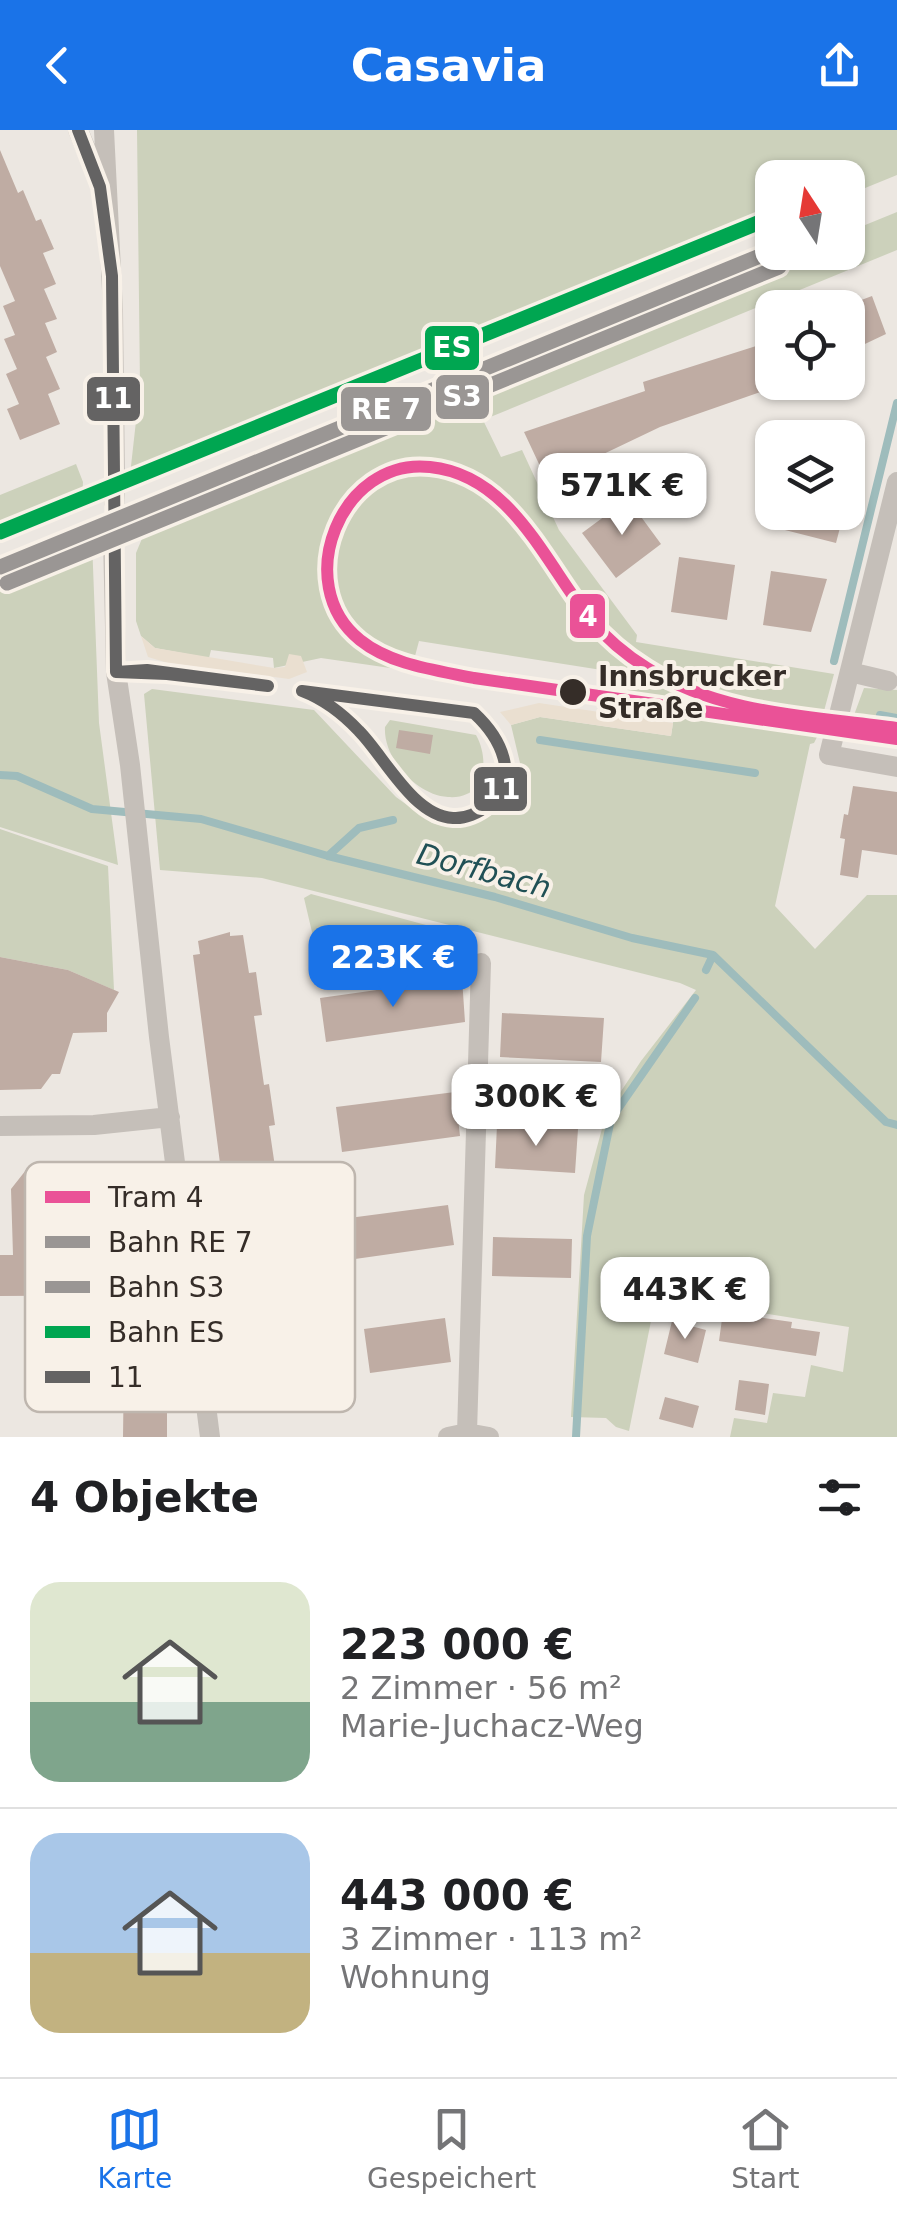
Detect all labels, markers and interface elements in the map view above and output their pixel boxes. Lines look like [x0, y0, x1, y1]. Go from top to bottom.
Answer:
icon: back [30, 38, 85, 93]
icon: share [812, 38, 867, 93]
text: Casavia [351, 39, 546, 92]
north arrow [755, 160, 865, 270]
map controls [755, 160, 865, 530]
button: locate [755, 290, 865, 400]
line badge: ES [423, 324, 481, 372]
text: ES [432, 331, 472, 364]
line badge: S3 [434, 373, 491, 421]
line badge: 11 [85, 375, 142, 423]
text: S3 [442, 380, 482, 413]
text: 11 [94, 382, 132, 415]
line badge: RE 7 [339, 385, 433, 433]
text: RE 7 [351, 393, 421, 426]
button: layers [755, 420, 865, 530]
pin: 571K € [541, 453, 703, 538]
text: 571K € [560, 466, 685, 504]
line badge: 4 [568, 592, 607, 640]
text: 4 [578, 600, 598, 633]
place label: Innsbrucker Straße [598, 660, 786, 725]
marker: Innsbrucker Straße [557, 676, 589, 708]
line badge: 11 [472, 765, 529, 813]
text: 11 [482, 773, 520, 806]
water label: Dorfbach [413, 836, 555, 905]
pin: 223K € [312, 925, 474, 1010]
text: 223K € [331, 938, 456, 976]
pin: 300K € [455, 1064, 617, 1149]
text: 300K € [474, 1077, 599, 1115]
legend [25, 1162, 355, 1412]
text: Tram 4 [107, 1181, 204, 1214]
text: Bahn RE 7 [108, 1226, 253, 1259]
pin: 443K € [604, 1257, 766, 1342]
text: 443K € [623, 1270, 748, 1308]
text: Bahn S3 [108, 1271, 224, 1304]
text: Bahn ES [108, 1316, 224, 1349]
text: 11 [108, 1361, 144, 1394]
icon: filters [812, 1470, 867, 1525]
text: 4 Objekte [30, 1473, 259, 1522]
text: 223 000 € [340, 1620, 574, 1669]
icon: home [110, 1622, 230, 1742]
text: 2 Zimmer · 56 m² [340, 1669, 622, 1707]
text: Marie-Juchacz-Weg [340, 1707, 644, 1745]
text: 443 000 € [340, 1871, 574, 1920]
icon: home [110, 1873, 230, 1993]
text: 3 Zimmer · 113 m² [340, 1920, 642, 1958]
text: Wohnung [340, 1958, 491, 1996]
tab: Karte [97, 2102, 172, 2195]
tab: Gespeichert [367, 2102, 536, 2195]
tab: Start [731, 2102, 800, 2195]

